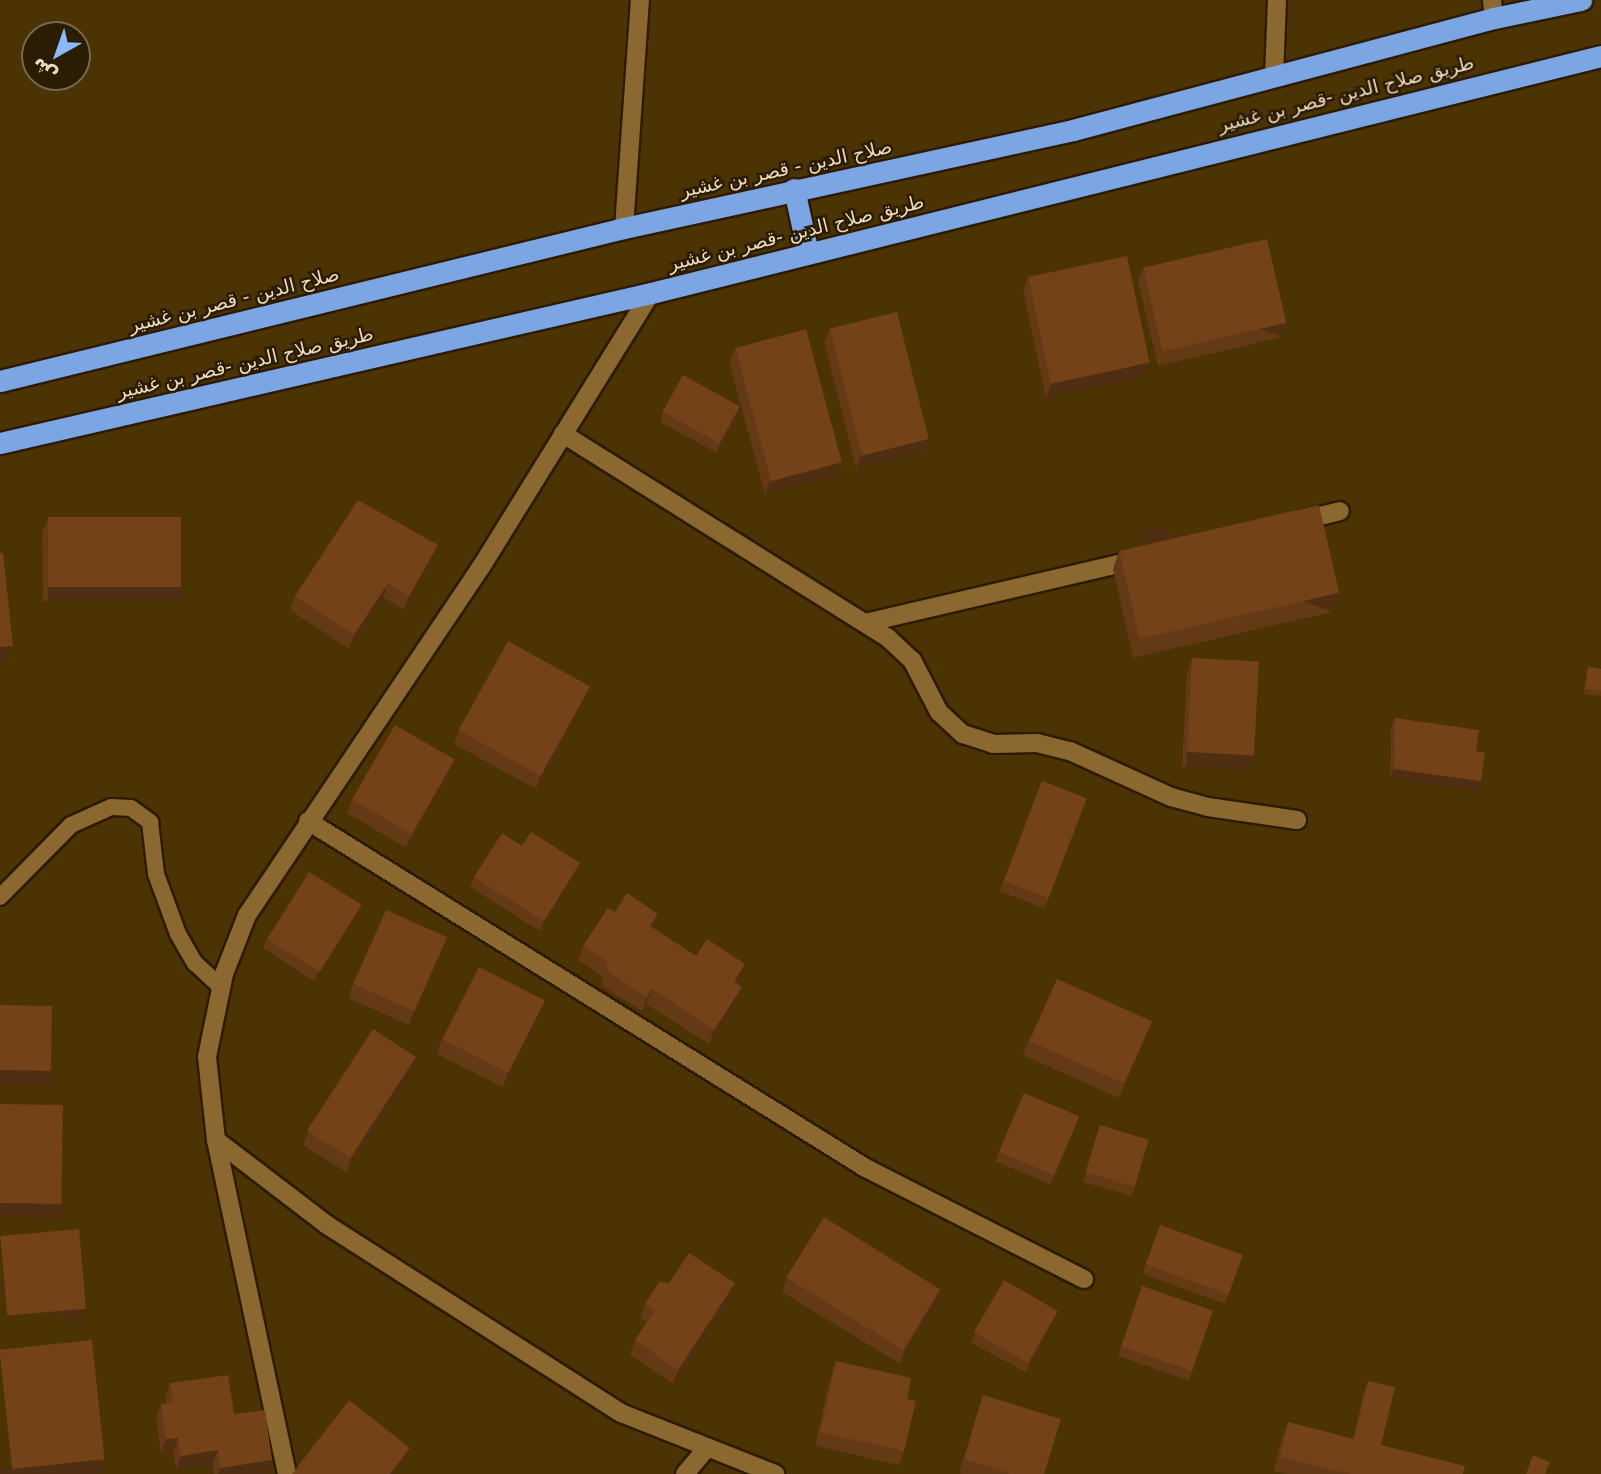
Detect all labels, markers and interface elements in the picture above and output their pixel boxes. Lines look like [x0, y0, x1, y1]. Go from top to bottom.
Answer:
north arrow [21, 21, 91, 91]
street label: طريق صلاح الدين -قصر بن غشير [1216, 51, 1476, 137]
text: ش [27, 54, 61, 87]
street label: صلاح الدين - قصر بن غشير [678, 135, 894, 203]
street label: طريق صلاح الدين -قصر بن غشير [666, 190, 926, 276]
street label: صلاح الدين - قصر بن غشير [126, 263, 342, 337]
street label: طريق صلاح الدين -قصر بن غشير [114, 322, 376, 404]

